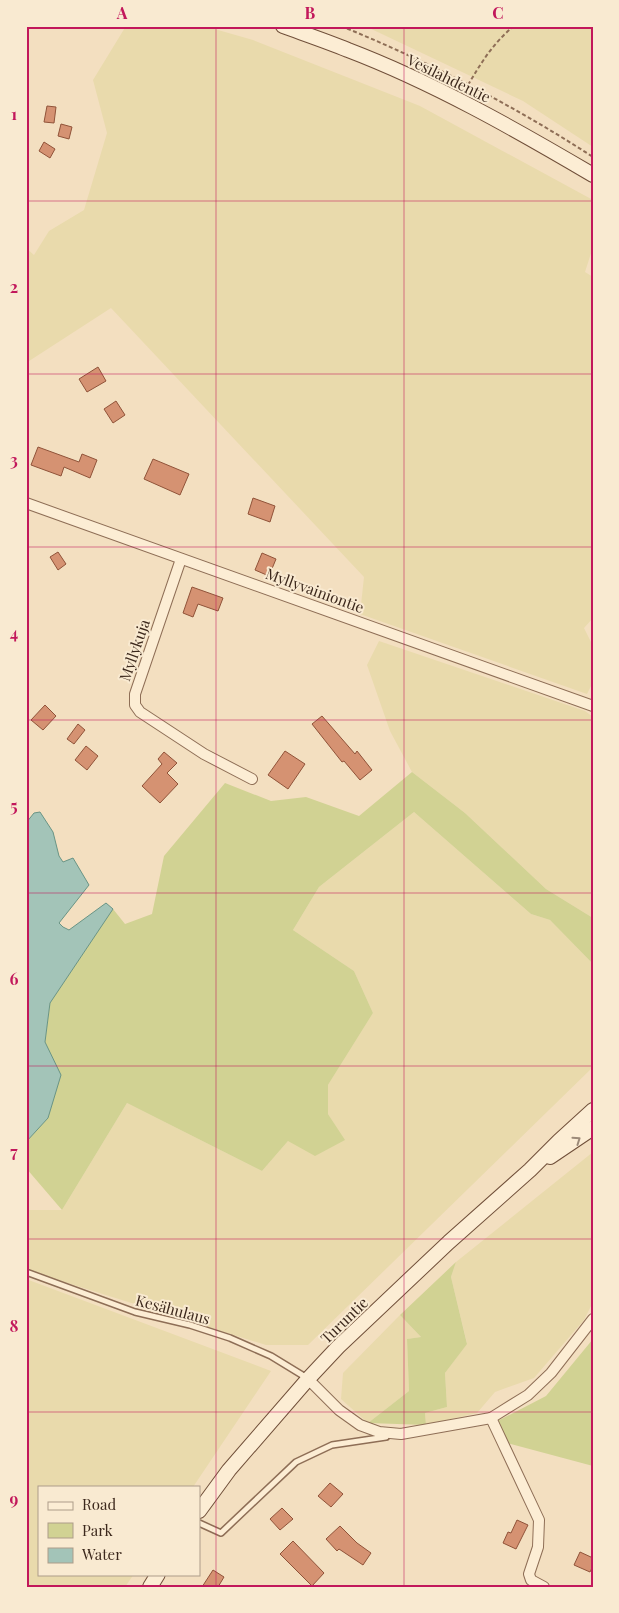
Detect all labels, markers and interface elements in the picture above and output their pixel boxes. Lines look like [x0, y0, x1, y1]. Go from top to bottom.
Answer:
text: A [116, 2, 128, 23]
text: B [305, 2, 316, 23]
text: C [492, 2, 504, 23]
street label: Vesilahdentie [403, 49, 494, 107]
text: 1 [11, 103, 17, 124]
text: 2 [10, 276, 18, 297]
text: 3 [10, 449, 18, 470]
street label: Myllyvainiontie [263, 563, 367, 617]
street label: Myllykuja [114, 616, 154, 684]
text: 4 [10, 622, 18, 643]
text: 5 [10, 795, 18, 816]
text: 6 [10, 968, 19, 989]
one-way arrow [571, 1137, 580, 1146]
text: 7 [10, 1141, 18, 1162]
street label: Kesähulaus [134, 1289, 212, 1329]
street label: Turuntie [316, 1292, 372, 1348]
text: 8 [10, 1315, 19, 1336]
legend [38, 1486, 200, 1576]
text: 9 [10, 1488, 19, 1509]
text: Road [82, 1494, 116, 1514]
text: Park [82, 1520, 114, 1540]
text: Water [81, 1544, 122, 1564]

